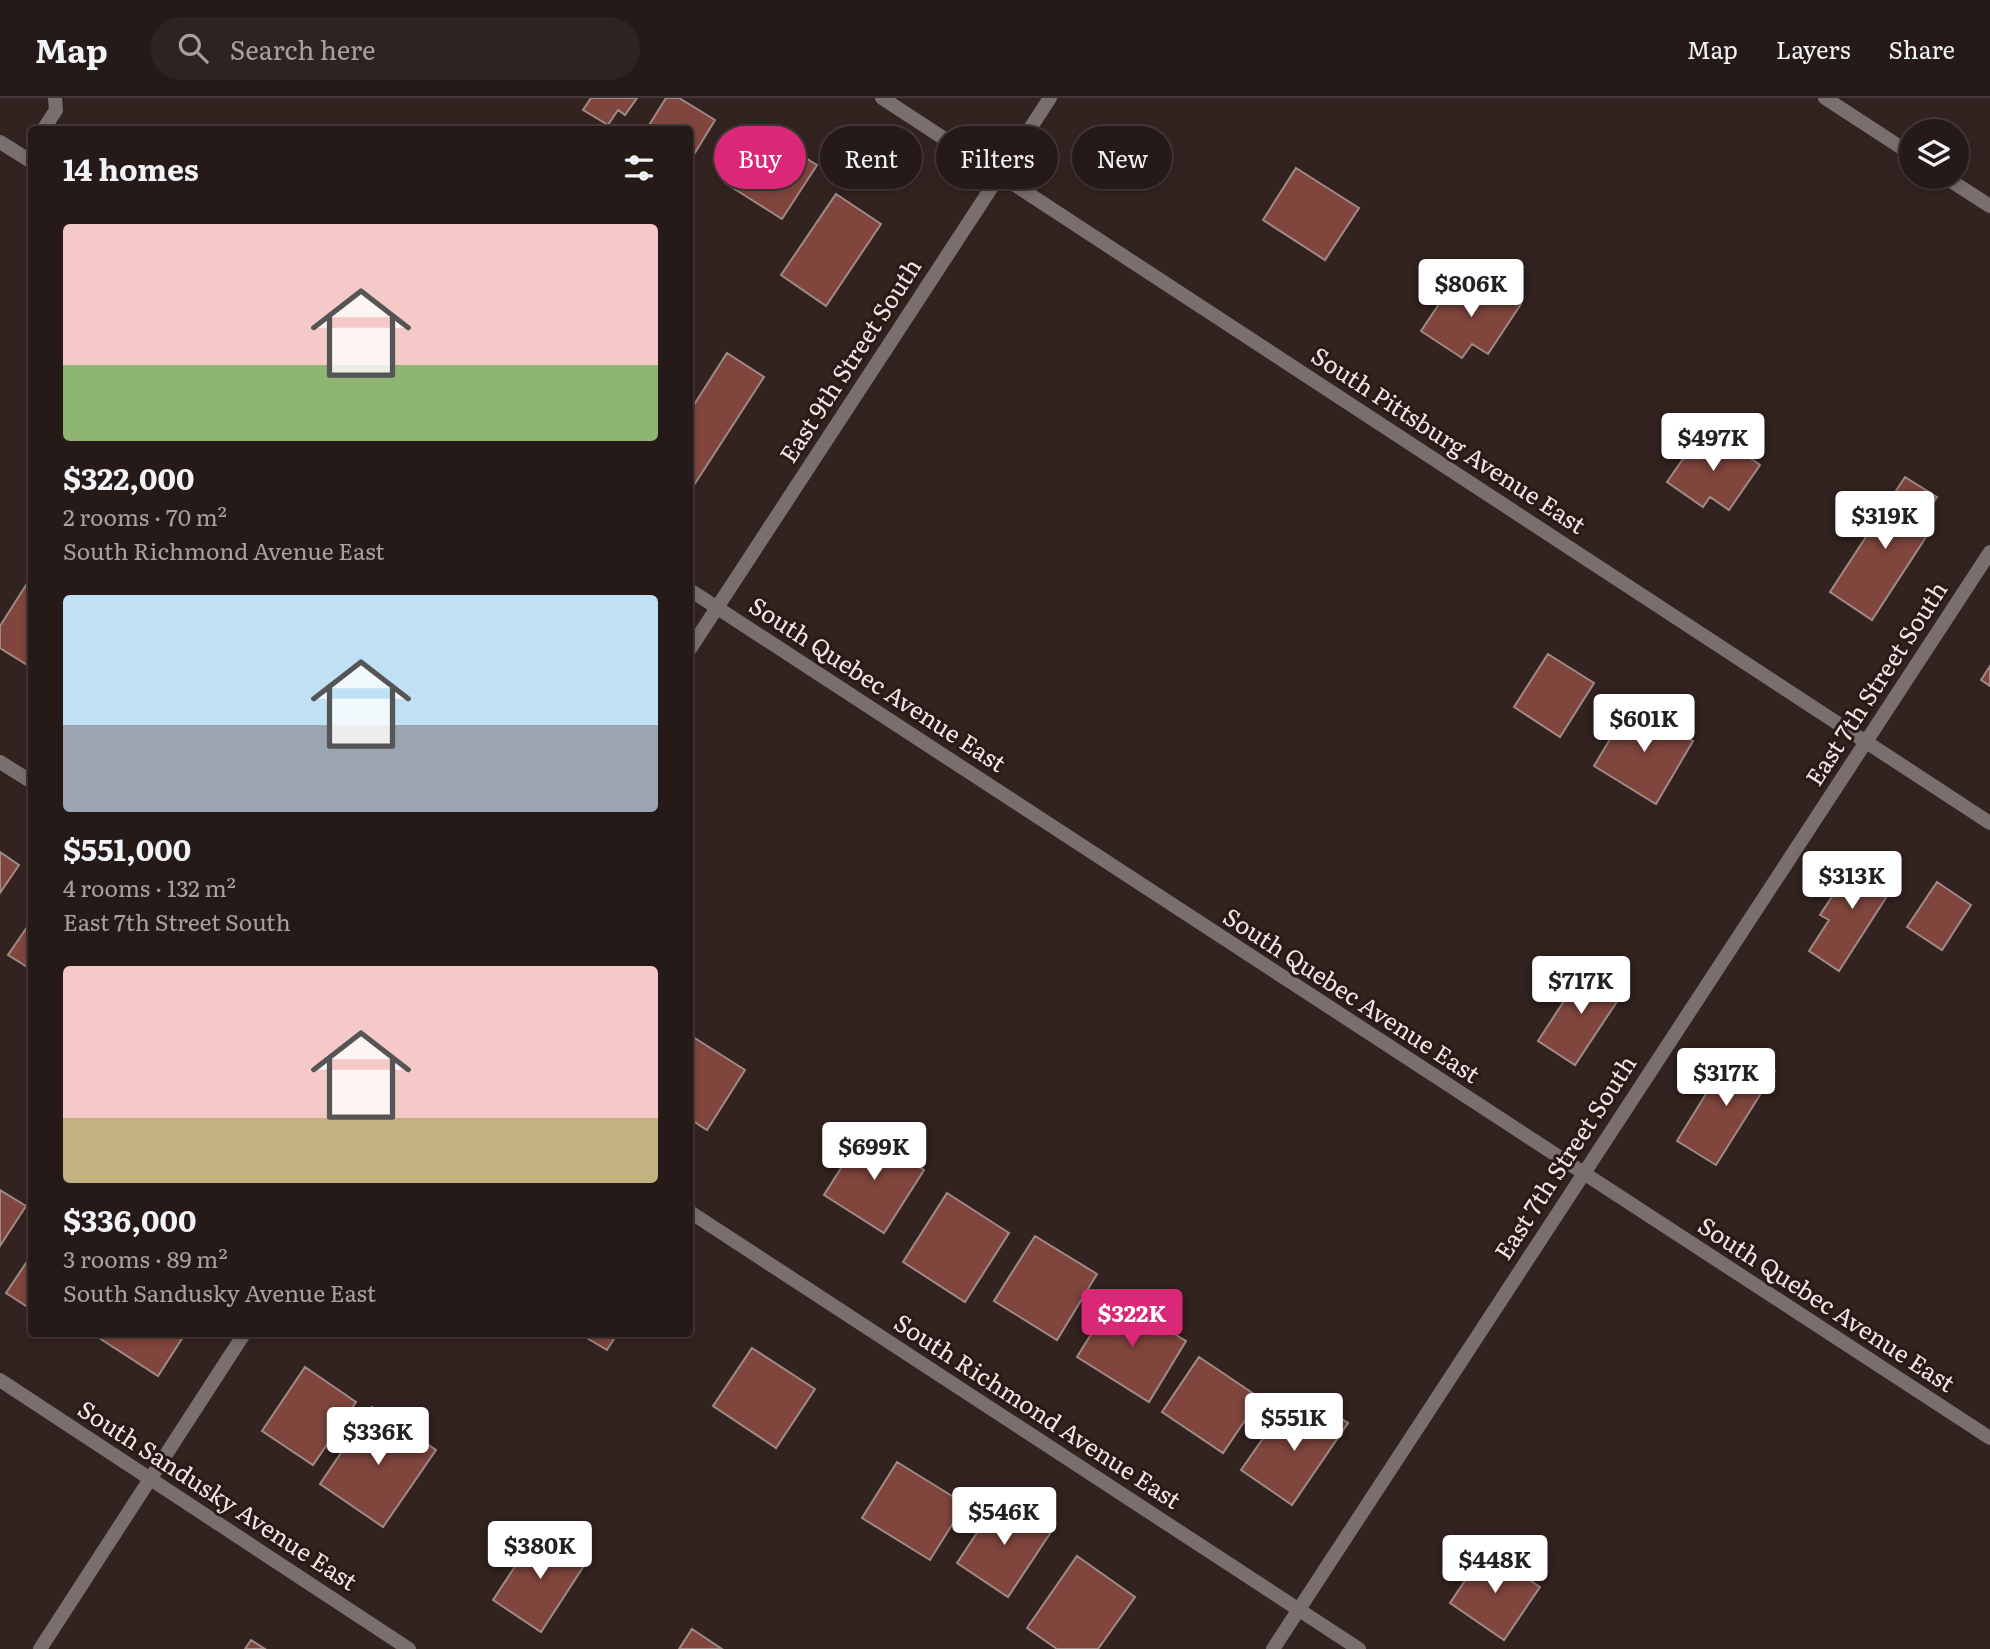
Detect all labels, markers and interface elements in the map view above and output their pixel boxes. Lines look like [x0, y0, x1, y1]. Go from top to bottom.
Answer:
search box [150, 17, 640, 80]
text: Map [35, 24, 108, 73]
icon: search [174, 29, 212, 67]
text: Search here [230, 29, 376, 68]
text: Map [1687, 31, 1738, 66]
text: Layers [1776, 31, 1850, 66]
text: Share [1888, 31, 1955, 66]
map controls [1899, 119, 1969, 189]
button: layers [1899, 119, 1969, 189]
chip: Buy [714, 126, 806, 189]
chip: Rent [820, 126, 922, 189]
chip: Filters [936, 126, 1058, 189]
chip: New [1072, 126, 1172, 189]
text: 14 homes [63, 146, 199, 190]
icon: filters [620, 149, 658, 187]
street label: East 9th Street South [769, 250, 928, 469]
pin: $806K [1422, 260, 1520, 319]
text: $806K [1435, 265, 1507, 299]
icon: home [298, 270, 424, 396]
street label: South Pittsburg Avenue East [1305, 337, 1594, 541]
pin: $497K [1664, 414, 1762, 473]
text: $497K [1677, 419, 1749, 453]
text: $322,000 [63, 455, 195, 499]
pin: $319K [1836, 491, 1934, 551]
text: $319K [1851, 497, 1919, 531]
text: 2 rooms · 70 m² [63, 499, 227, 533]
text: South Richmond Avenue East [63, 533, 385, 567]
street label: East 7th Street South [1796, 573, 1954, 792]
street label: South Quebec Avenue East [743, 587, 1014, 779]
icon: home [298, 641, 424, 767]
pin: $601K [1595, 694, 1693, 754]
text: $601K [1610, 700, 1678, 734]
text: $551,000 [63, 826, 191, 870]
pin: $313K [1803, 852, 1901, 911]
text: $313K [1819, 857, 1885, 891]
text: 4 rooms · 132 m² [63, 870, 236, 904]
street label: South Quebec Avenue East [1217, 898, 1488, 1090]
text: East 7th Street South [63, 904, 291, 938]
pin: $717K [1532, 956, 1630, 1016]
text: $717K [1548, 962, 1614, 996]
icon: home [298, 1012, 424, 1138]
street label: East 7th Street South [1485, 1047, 1643, 1266]
pin: $317K [1677, 1048, 1775, 1108]
text: $317K [1693, 1054, 1759, 1088]
pin: $699K [825, 1122, 923, 1182]
text: $699K [838, 1128, 910, 1162]
text: $336,000 [63, 1197, 196, 1241]
street label: South Quebec Avenue East [1692, 1207, 1963, 1399]
text: 3 rooms · 89 m² [63, 1241, 228, 1275]
text: South Sandusky Avenue East [63, 1275, 376, 1309]
pin: $322K [1083, 1290, 1181, 1349]
text: $322K [1098, 1295, 1166, 1329]
street label: South Richmond Avenue East [888, 1304, 1189, 1516]
street label: South Sandusky Avenue East [72, 1390, 365, 1598]
pin: $551K [1245, 1394, 1343, 1453]
text: $551K [1261, 1399, 1327, 1433]
pin: $336K [329, 1408, 427, 1467]
text: $336K [343, 1413, 413, 1447]
pin: $546K [955, 1488, 1053, 1547]
text: $546K [968, 1493, 1040, 1527]
pin: $380K [491, 1522, 589, 1581]
text: $380K [504, 1527, 576, 1561]
pin: $448K [1446, 1536, 1544, 1595]
text: $448K [1458, 1541, 1532, 1575]

